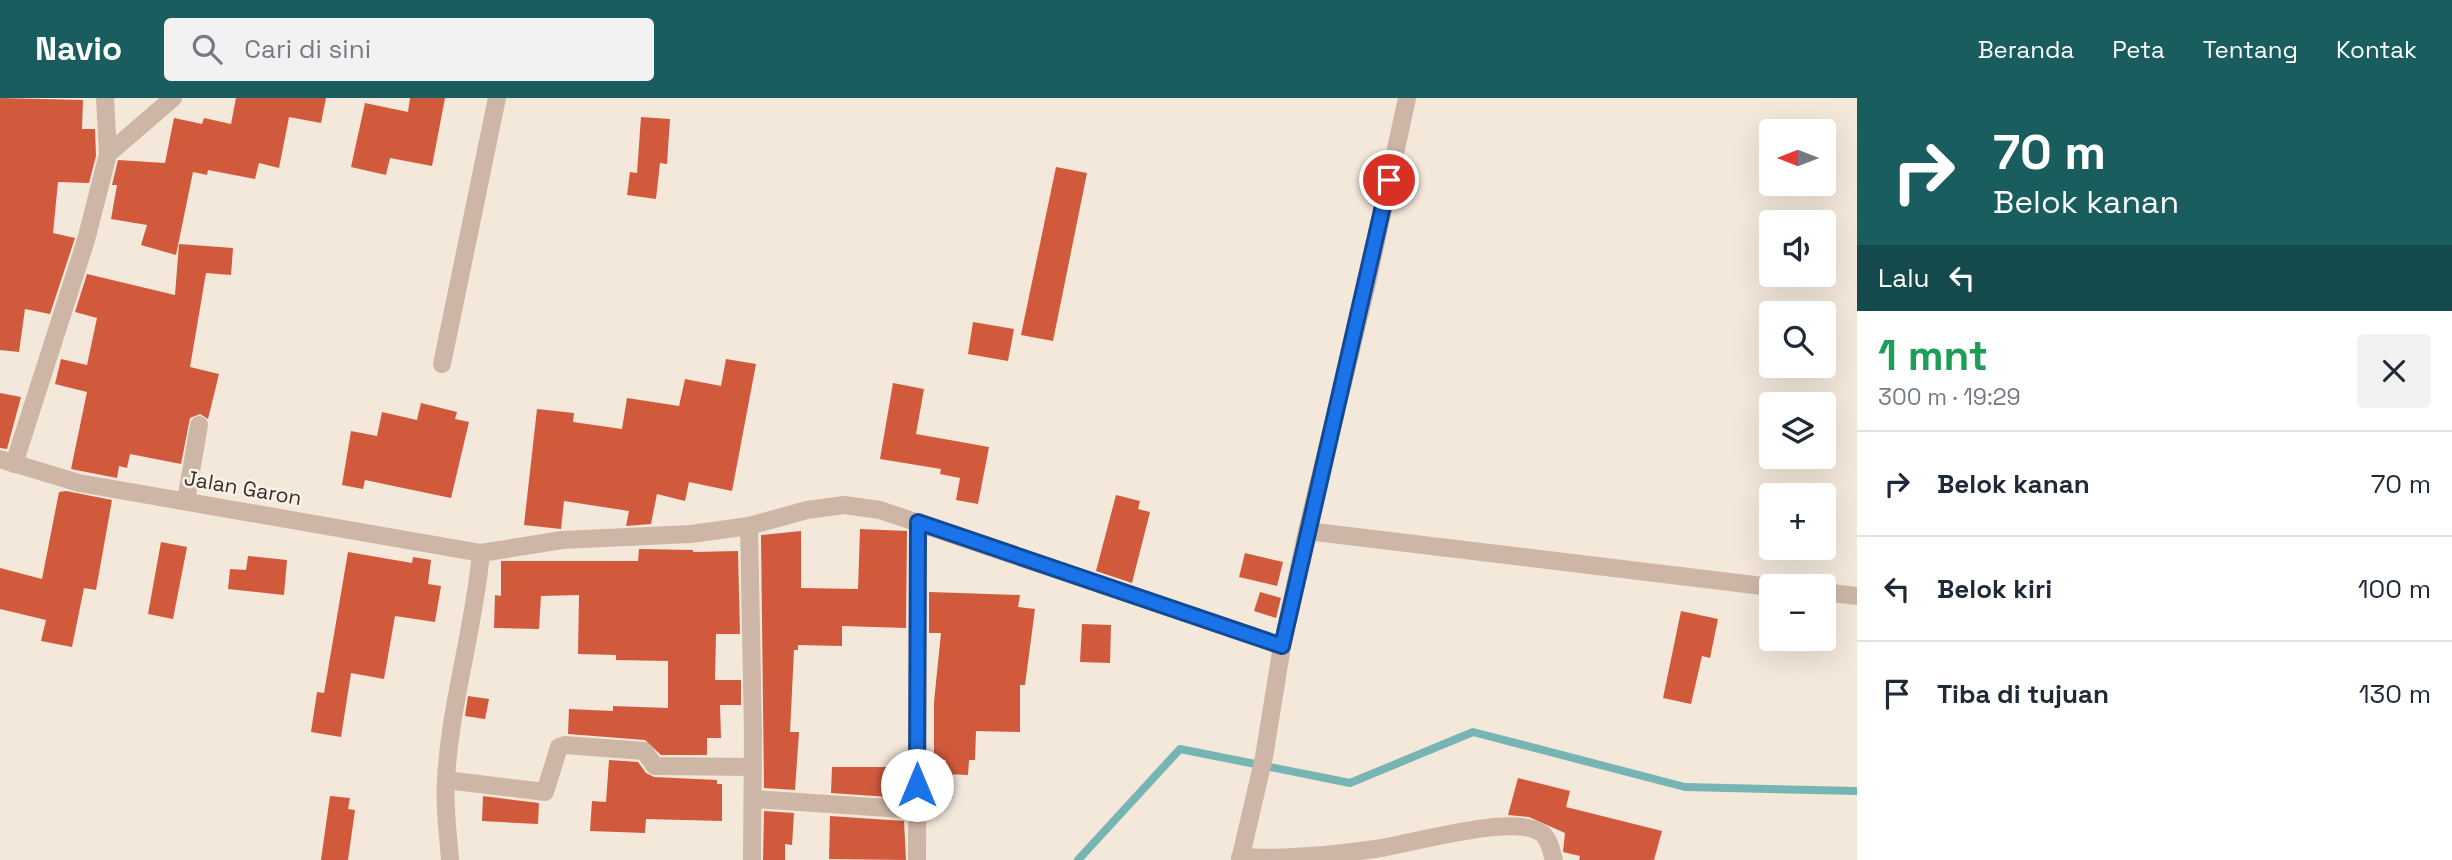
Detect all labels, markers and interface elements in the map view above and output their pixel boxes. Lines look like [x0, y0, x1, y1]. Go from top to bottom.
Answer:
search box [164, 18, 654, 81]
text: Navio [35, 28, 122, 70]
icon: search [188, 30, 226, 68]
text: Cari di sini [244, 32, 371, 66]
text: Beranda [1978, 34, 2074, 65]
text: Peta [2112, 34, 2165, 65]
text: Tentang [2203, 34, 2298, 65]
text: Kontak [2336, 34, 2417, 65]
north arrow [1759, 119, 1836, 196]
map controls [1759, 119, 1836, 651]
text: 70 m [1993, 121, 2106, 183]
icon: right [1878, 126, 1969, 217]
pin [1359, 150, 1419, 210]
icon: arrive [1370, 161, 1408, 199]
text: Belok kanan [1993, 182, 2179, 222]
button: sound [1759, 210, 1836, 287]
icon: left [1943, 259, 1981, 297]
text: Lalu [1878, 261, 1929, 295]
button: search [1759, 301, 1836, 378]
text: 1 mnt [1878, 329, 1988, 382]
button: close [2357, 334, 2431, 408]
text: 300 m · 19:29 [1878, 382, 2021, 412]
button: layers [1759, 392, 1836, 469]
street label: Jalan Garon [182, 464, 304, 511]
icon: right [1878, 465, 1916, 503]
text: Belok kanan [1937, 467, 2090, 501]
text: 70 m [2371, 467, 2431, 501]
button: + [1759, 483, 1836, 560]
icon: left [1878, 570, 1916, 608]
text: Belok kiri [1937, 572, 2052, 606]
text: 100 m [2358, 572, 2431, 606]
button: − [1759, 574, 1836, 651]
icon: arrive [1878, 675, 1916, 713]
text: Tiba di tujuan [1937, 677, 2109, 711]
text: 130 m [2359, 677, 2431, 711]
position arrow [880, 748, 954, 822]

